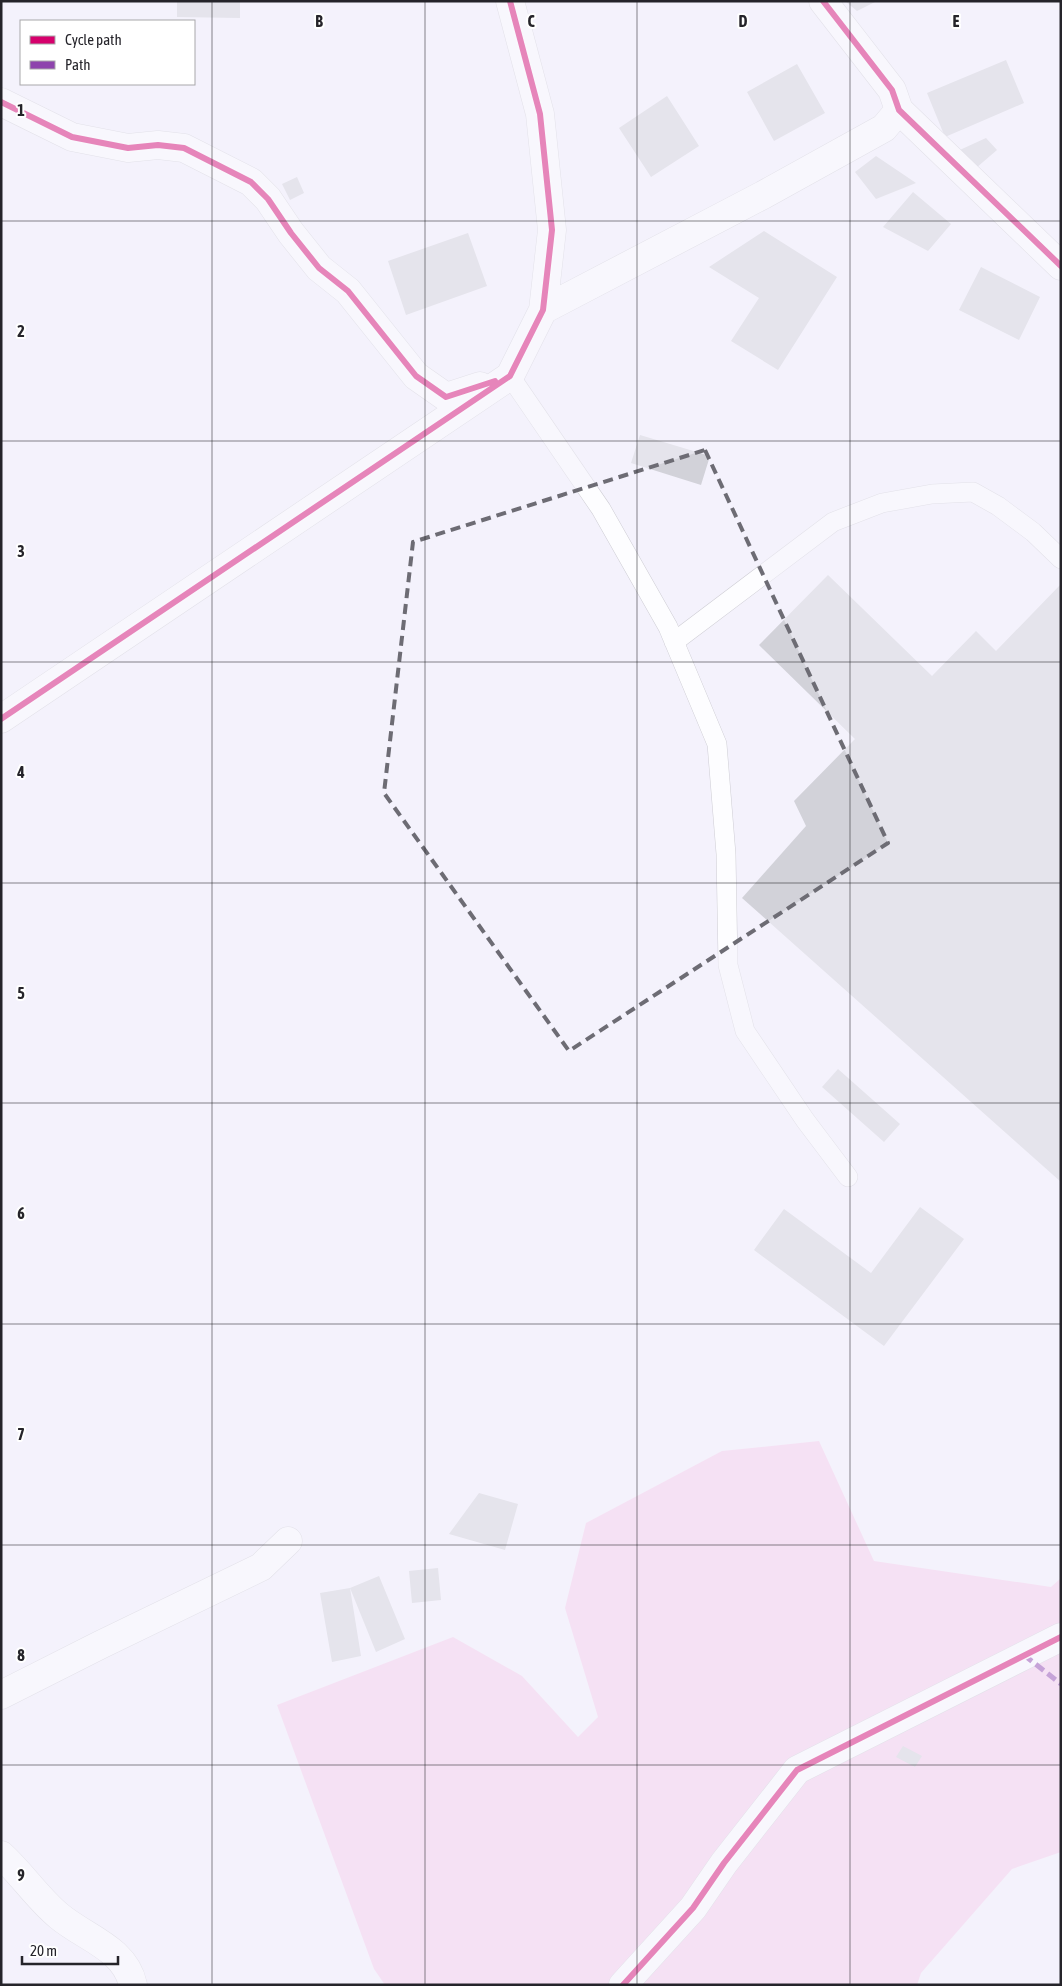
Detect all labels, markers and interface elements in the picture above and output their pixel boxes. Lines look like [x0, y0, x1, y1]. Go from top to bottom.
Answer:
text: B [315, 12, 323, 30]
text: C [527, 12, 535, 30]
text: D [739, 12, 748, 30]
text: E [953, 12, 960, 30]
legend [20, 20, 195, 85]
text: Cycle path [65, 31, 122, 48]
text: Path [65, 56, 91, 73]
text: 1 [17, 101, 25, 119]
text: 2 [17, 322, 25, 340]
text: 3 [17, 542, 25, 560]
text: 4 [16, 763, 25, 781]
text: 5 [17, 984, 25, 1002]
text: 6 [17, 1204, 25, 1222]
text: 7 [17, 1425, 25, 1443]
text: 8 [17, 1646, 25, 1664]
text: 9 [17, 1866, 25, 1884]
scale bar [22, 1934, 119, 1966]
text: 20 m [30, 1942, 57, 1959]

